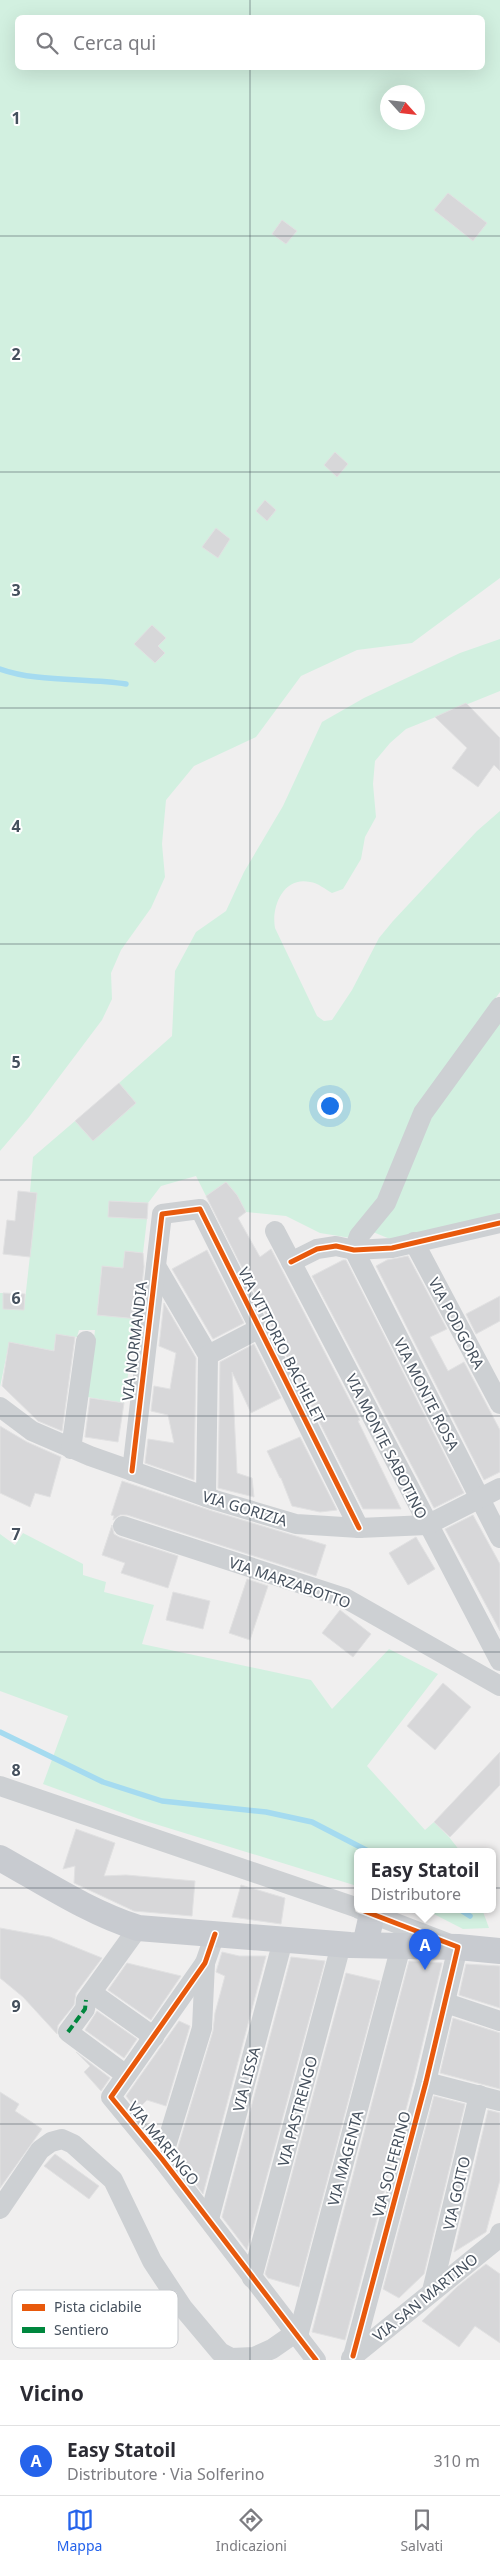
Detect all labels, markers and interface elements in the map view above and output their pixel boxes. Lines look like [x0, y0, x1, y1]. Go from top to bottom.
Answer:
search box [15, 15, 485, 70]
icon: search [33, 29, 61, 57]
text: Cerca qui [73, 30, 156, 56]
north arrow [380, 85, 425, 130]
text: 1 [11, 107, 21, 129]
text: 2 [11, 343, 21, 365]
text: 3 [11, 579, 21, 601]
text: 4 [11, 815, 21, 837]
text: 5 [11, 1051, 21, 1073]
your location [317, 1093, 343, 1119]
street label: VIA VITTORIO BACHELET [234, 1264, 330, 1427]
street label: VIA PODGORA [424, 1274, 490, 1373]
street label: VIA NORMANDIA [117, 1280, 151, 1402]
text: 6 [11, 1287, 21, 1309]
street label: VIA MONTE ROSA [390, 1334, 464, 1454]
street label: VIA MONTE SABOTINO [342, 1370, 432, 1522]
street label: VIA GORIZIA [200, 1486, 290, 1531]
text: 7 [11, 1523, 21, 1545]
street label: VIA MARZABOTTO [226, 1552, 354, 1612]
text: 8 [11, 1759, 21, 1781]
popup [354, 1848, 496, 1913]
text: Easy Statoil [371, 1857, 479, 1883]
text: Distributore [371, 1883, 461, 1905]
pin: A [409, 1929, 441, 1970]
text: 9 [11, 1995, 21, 2017]
street label: VIA LISSA [228, 2044, 264, 2114]
street label: VIA PASTRENGO [273, 2053, 321, 2169]
street label: VIA MARENGO [124, 2097, 204, 2189]
street label: VIA MAGENTA [323, 2108, 367, 2208]
street label: VIA SOLFERINO [367, 2109, 415, 2219]
street label: VIA GOITO [438, 2154, 474, 2232]
street label: VIA SAN MARTINO [368, 2248, 482, 2346]
legend [12, 2290, 178, 2348]
text: Pista ciclabile [54, 2297, 142, 2316]
text: Sentiero [54, 2320, 109, 2339]
text: Vicino [20, 2379, 84, 2407]
text: Easy Statoil [67, 2437, 176, 2463]
text: A [30, 2450, 42, 2472]
text: 310 m [433, 2450, 480, 2472]
text: Distributore · Via Solferino [67, 2463, 264, 2485]
tab: Mappa [57, 2506, 102, 2555]
tab: Indicazioni [216, 2506, 287, 2555]
tab: Salvati [400, 2506, 443, 2555]

